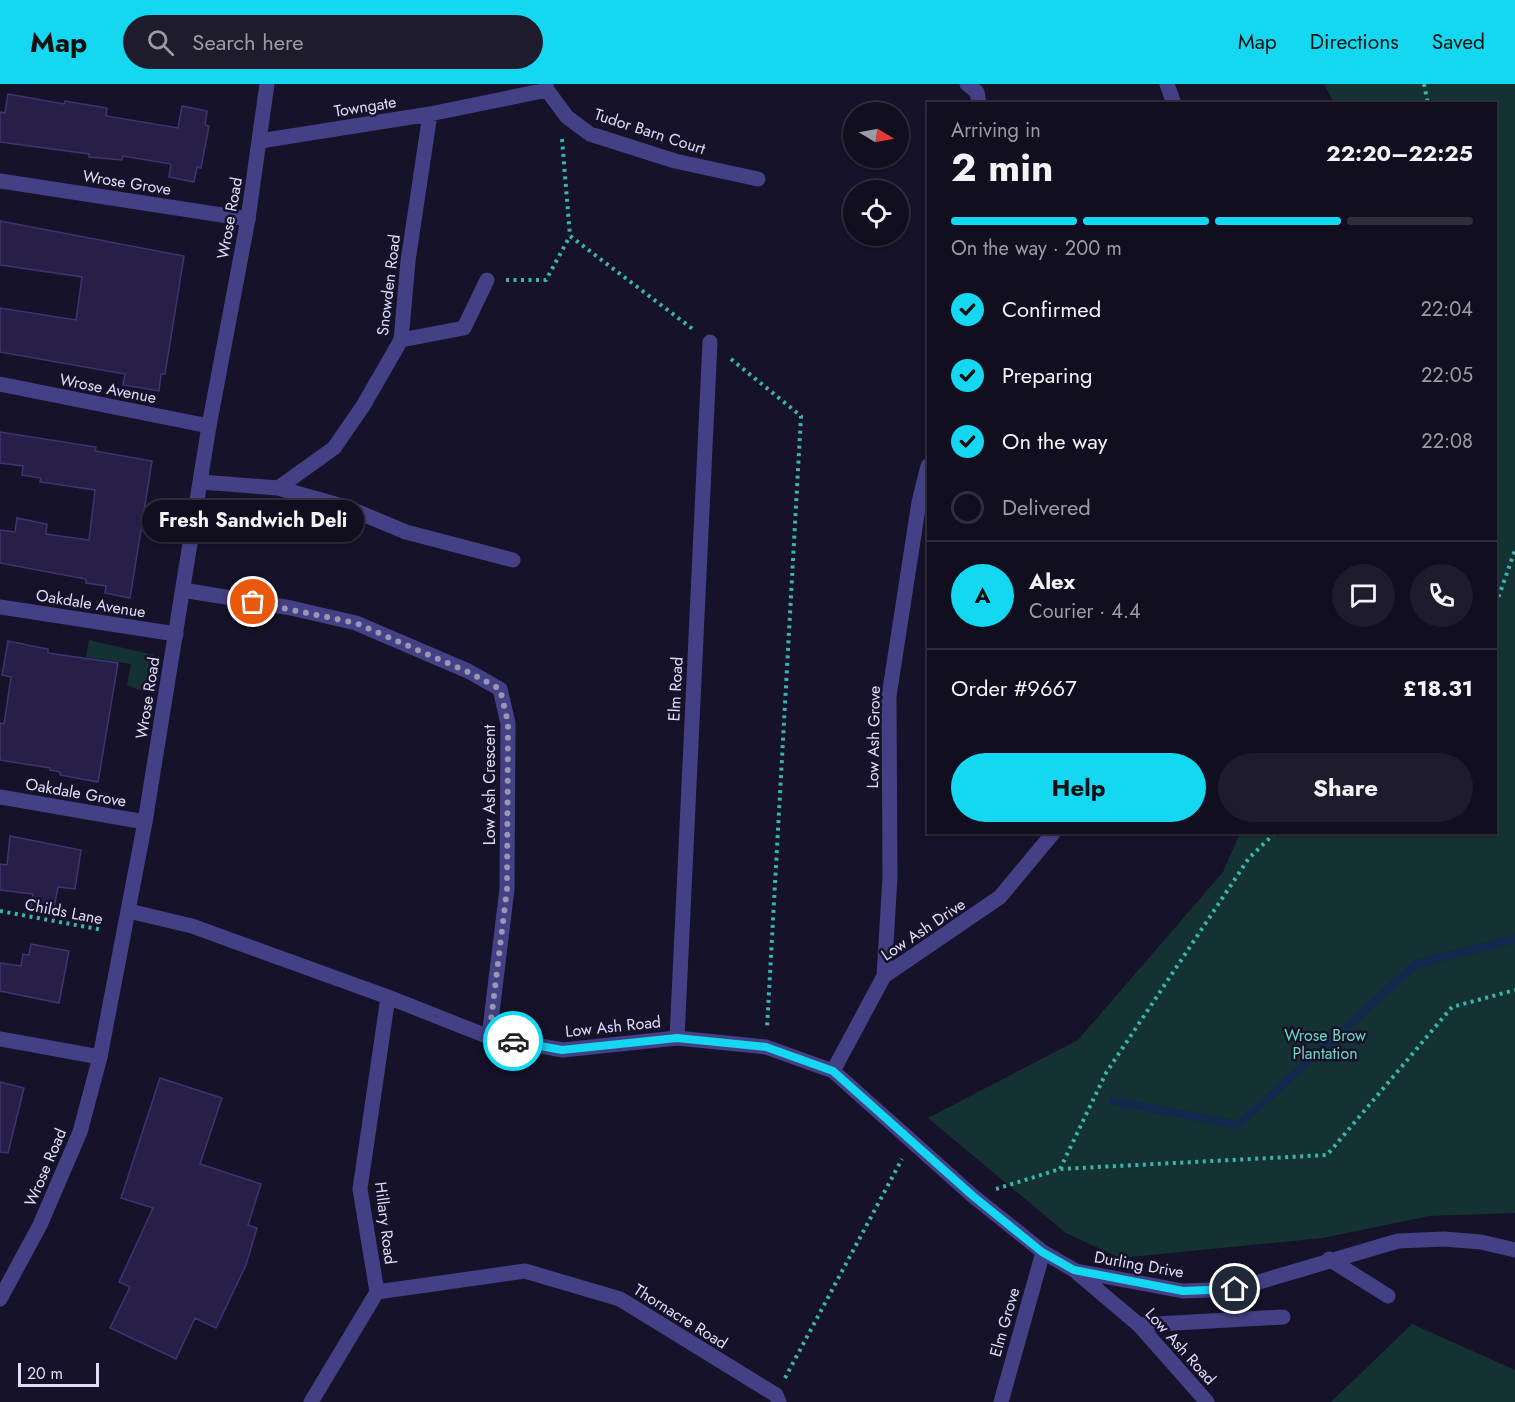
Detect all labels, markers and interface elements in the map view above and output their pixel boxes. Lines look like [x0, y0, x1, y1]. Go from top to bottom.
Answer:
search box [123, 15, 543, 69]
text: Map [30, 22, 87, 63]
icon: search [144, 26, 177, 59]
text: Search here [192, 26, 304, 58]
text: Map [1238, 27, 1277, 57]
text: Directions [1310, 27, 1399, 57]
text: Saved [1432, 27, 1485, 57]
street label: Towngate [332, 90, 398, 123]
north arrow [843, 102, 909, 168]
map controls [843, 102, 909, 246]
street label: Tudor Barn Court [591, 103, 708, 160]
text: Arriving in [951, 116, 1041, 145]
text: 22:20–22:25 [1326, 137, 1473, 169]
text: 2 min [951, 139, 1053, 196]
street label: Wrose Grove [81, 164, 173, 201]
street label: Wrose Road [211, 175, 248, 261]
button: locate [843, 180, 909, 246]
street label: Snowden Road [371, 233, 406, 337]
text: On the way · 200 m [951, 234, 1122, 263]
icon: check [951, 293, 984, 326]
text: Confirmed [1002, 293, 1101, 325]
text: 22:04 [1421, 295, 1473, 324]
icon: check [951, 359, 984, 392]
text: Preparing [1002, 359, 1093, 391]
text: 22:05 [1421, 361, 1473, 390]
street label: Wrose Avenue [58, 368, 158, 409]
icon: check [951, 425, 984, 458]
text: On the way [1002, 425, 1107, 457]
text: 22:08 [1421, 427, 1473, 456]
text: Delivered [1002, 491, 1091, 523]
callout: Fresh Sandwich Deli [142, 500, 364, 542]
text: Fresh Sandwich Deli [159, 506, 347, 535]
button: chat [1332, 564, 1395, 627]
button: phone [1410, 564, 1473, 627]
text: Alex [1029, 565, 1075, 597]
pin [227, 576, 278, 627]
text: A [974, 579, 991, 611]
street label: Oakdale Avenue [34, 583, 147, 624]
icon: bag [236, 585, 269, 618]
text: Courier · 4.4 [1029, 597, 1141, 626]
street label: Wrose Road [130, 655, 165, 741]
street label: Elm Road [662, 656, 689, 722]
text: Order #9667 [951, 672, 1077, 704]
text: £18.31 [1403, 672, 1473, 704]
street label: Low Ash Grove [861, 685, 886, 789]
street label: Low Ash Crescent [478, 725, 501, 845]
button: Help [951, 753, 1206, 822]
button: Share [1218, 753, 1473, 822]
street label: Oakdale Grove [24, 772, 128, 813]
street label: Childs Lane [23, 893, 105, 930]
street label: Low Ash Drive [877, 893, 970, 966]
street label: Low Ash Road [564, 1010, 662, 1043]
courier [483, 1011, 543, 1071]
park label: Wrose Brow Plantation [1284, 1024, 1366, 1065]
icon: car [497, 1025, 530, 1058]
street label: Wrose Road [19, 1125, 72, 1210]
street label: Hillary Road [369, 1180, 402, 1266]
street label: Durling Drive [1092, 1245, 1185, 1284]
pin [1209, 1263, 1260, 1314]
icon: home [1218, 1272, 1251, 1305]
street label: Thornacre Road [629, 1278, 732, 1354]
street label: Elm Grove [984, 1285, 1025, 1359]
street label: Low Ash Road [1140, 1303, 1221, 1390]
scale bar [18, 1360, 99, 1388]
text: 20 m [27, 1362, 63, 1385]

